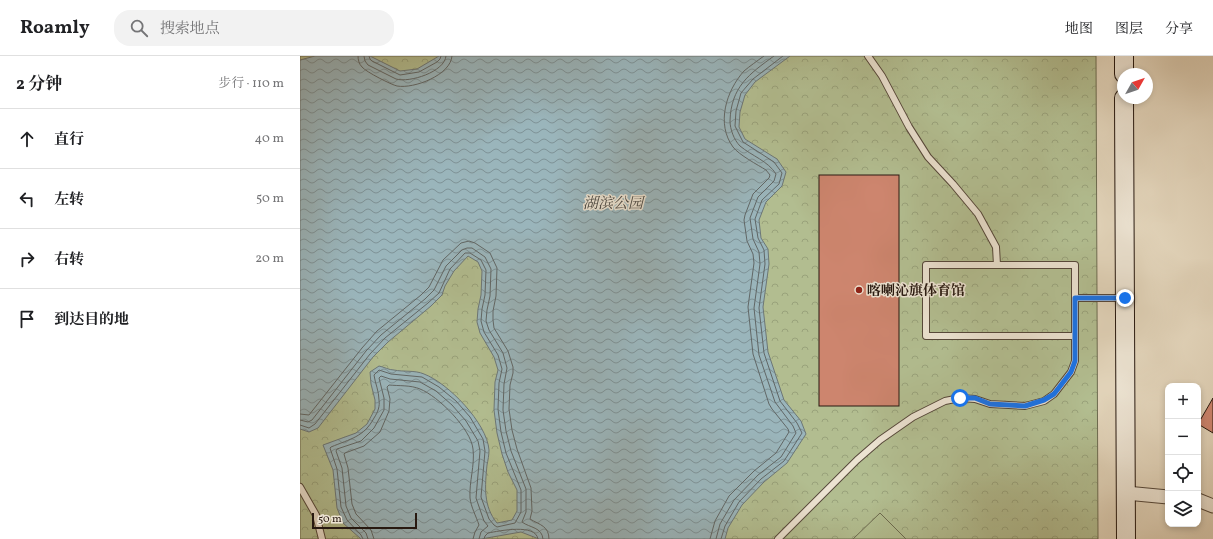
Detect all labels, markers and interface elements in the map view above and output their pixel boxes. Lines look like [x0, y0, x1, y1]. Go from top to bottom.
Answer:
search box [114, 10, 394, 46]
text: Roamly [20, 15, 90, 41]
icon: search [128, 17, 150, 39]
text: 搜索地点 [160, 19, 220, 40]
text: 地图 [1065, 20, 1093, 39]
text: 图层 [1115, 20, 1143, 39]
text: 分享 [1165, 20, 1193, 39]
north arrow [1117, 68, 1153, 104]
text: 2 分钟 [16, 73, 62, 96]
text: 步行 · 110 m [218, 75, 284, 93]
icon: ahead [16, 128, 38, 150]
text: 直行 [54, 130, 84, 151]
text: 40 m [255, 130, 284, 148]
icon: left [16, 188, 38, 210]
text: 左转 [54, 190, 84, 211]
text: 50 m [256, 190, 284, 208]
water label: 湖滨公园 [583, 194, 645, 215]
icon: right [16, 248, 38, 270]
text: 右转 [54, 250, 84, 271]
text: 20 m [255, 250, 284, 268]
place label: 喀喇沁旗体育馆 [867, 282, 965, 301]
marker: 喀喇沁旗体育馆 [854, 285, 864, 295]
route end [1116, 289, 1134, 307]
icon: arrive [16, 308, 38, 330]
text: 到达目的地 [54, 310, 129, 331]
map controls [1165, 383, 1201, 527]
button: + [1165, 383, 1201, 419]
route start [951, 389, 969, 407]
button: − [1165, 419, 1201, 455]
button: locate [1165, 455, 1201, 491]
button: layers [1165, 491, 1201, 527]
scale bar [312, 511, 417, 530]
text: 50 m [318, 512, 342, 527]

